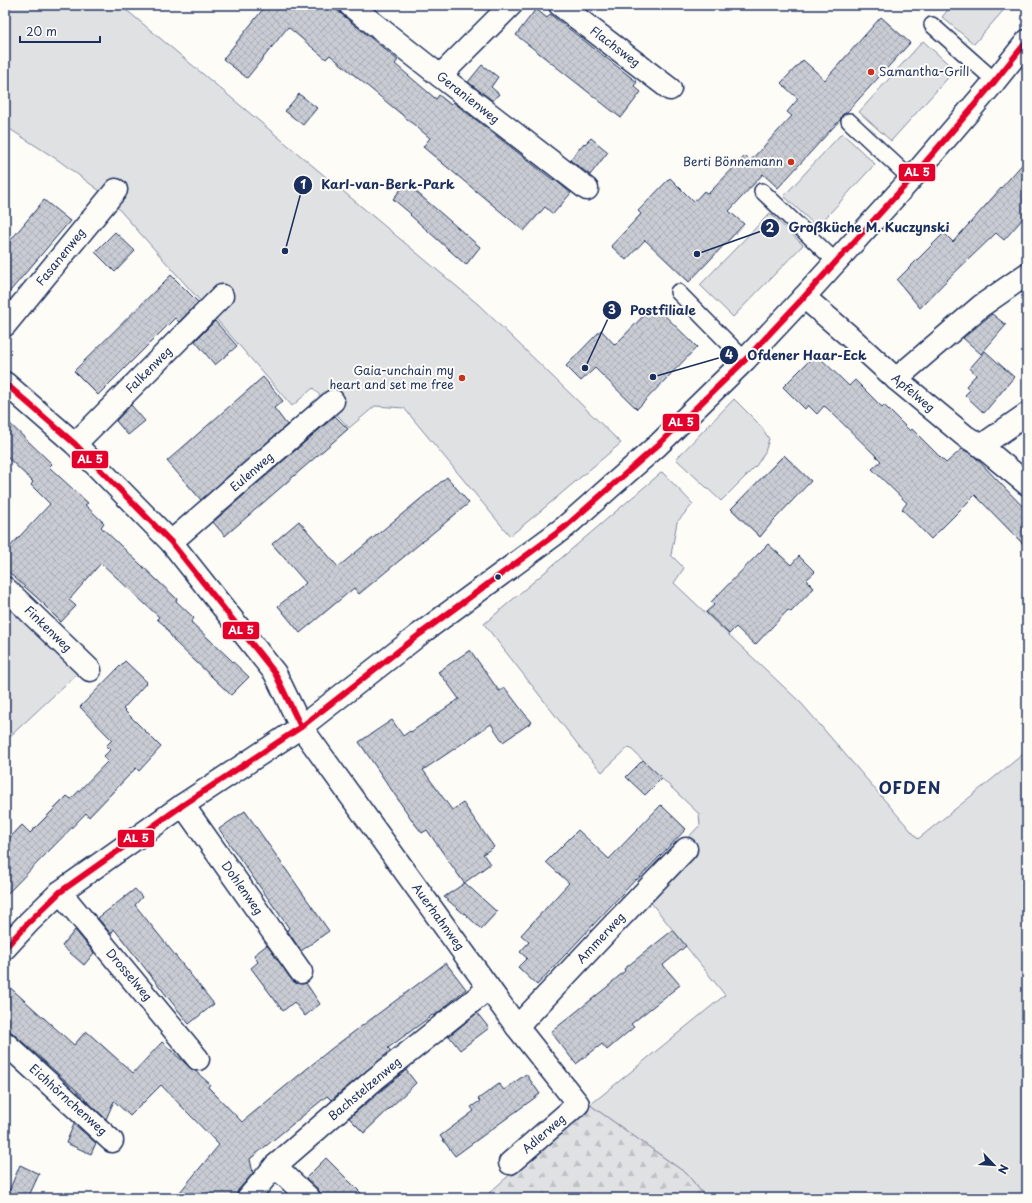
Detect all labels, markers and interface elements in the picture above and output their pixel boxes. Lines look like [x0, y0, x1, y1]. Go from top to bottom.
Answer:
scale bar [20, 18, 100, 44]
street label: Flachsweg [587, 21, 645, 71]
text: 20 m [26, 22, 57, 40]
place label: Samantha-Grill [879, 62, 969, 80]
street label: Geranienweg [433, 67, 504, 128]
marker: Samantha-Grill [866, 67, 876, 77]
place label: Berti Bönnemann [683, 152, 783, 170]
marker: Berti Bönnemann [786, 157, 796, 167]
line badge: AL 5 [898, 163, 936, 182]
text: AL 5 [903, 163, 930, 180]
callout: Karl-van-Berk-Park [293, 172, 462, 197]
text: Karl-van-Berk-Park [321, 174, 455, 193]
text: 1 [300, 175, 306, 193]
callout: Großküche M. Kuczynski [760, 215, 959, 240]
text: Großküche M. Kuczynski [788, 217, 950, 236]
text: 2 [766, 218, 775, 236]
street label: Fasanenweg [31, 224, 89, 289]
callout: Postfiliale [602, 298, 704, 323]
text: 3 [608, 300, 616, 318]
text: Postfiliale [630, 300, 697, 319]
street label: Falkenweg [121, 342, 176, 397]
callout: Ofdener Haar-Eck [719, 343, 875, 368]
text: 4 [725, 345, 733, 363]
text: Ofdener Haar-Eck [747, 345, 867, 364]
place label: Gaia-unchain my heart and set me free [329, 361, 454, 393]
street label: Apfelweg [888, 369, 939, 416]
marker: Gaia-unchain my heart and set me free [457, 373, 467, 383]
line badge: AL 5 [662, 413, 700, 432]
text: AL 5 [667, 413, 694, 430]
street label: Eulenweg [226, 447, 277, 495]
line badge: AL 5 [71, 450, 109, 469]
text: AL 5 [76, 450, 103, 467]
unlabelled marker [493, 572, 503, 582]
street label: Finkenweg [21, 601, 77, 656]
line badge: AL 5 [222, 621, 260, 640]
text: AL 5 [227, 621, 254, 638]
district label: OFDEN [879, 775, 941, 799]
line badge: AL 5 [117, 829, 155, 848]
text: AL 5 [122, 829, 149, 846]
street label: Dohlenweg [218, 857, 268, 918]
street label: Auerhahnweg [408, 879, 469, 954]
street label: Ammerweg [572, 908, 629, 967]
street label: Drosselweg [102, 944, 157, 1005]
street label: Bachstelzenweg [324, 1052, 405, 1124]
street label: Eichhörnchenweg [26, 1059, 112, 1139]
street label: Adlerweg [518, 1109, 569, 1157]
north arrow [974, 1145, 1014, 1185]
text: N [994, 1162, 1013, 1177]

